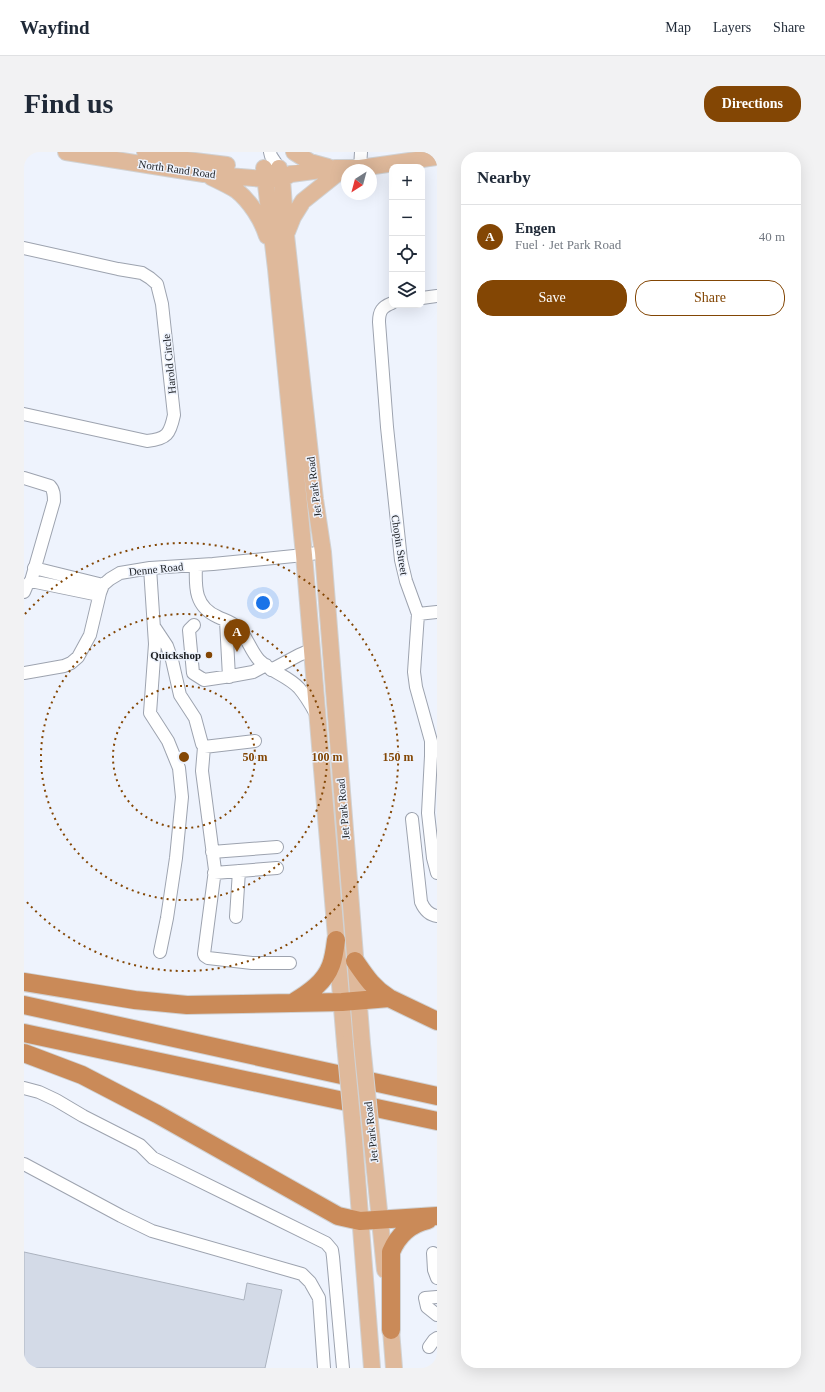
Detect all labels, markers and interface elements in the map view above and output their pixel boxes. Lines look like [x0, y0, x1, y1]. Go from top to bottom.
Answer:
text: Wayfind [20, 17, 90, 38]
text: Map [665, 20, 691, 35]
text: Layers [713, 20, 751, 35]
text: Share [773, 20, 805, 35]
button: Directions [704, 86, 801, 122]
text: Find us [24, 88, 114, 119]
street label: North Rand Road [138, 158, 217, 180]
north arrow [341, 164, 377, 200]
map controls [389, 164, 425, 308]
button: + [389, 164, 425, 200]
text: Nearby [477, 168, 531, 187]
button: − [389, 200, 425, 236]
text: Engen [515, 220, 556, 236]
text: A [485, 229, 495, 244]
text: 40 m [759, 229, 785, 244]
button: locate [389, 236, 425, 272]
text: Fuel · Jet Park Road [515, 237, 621, 252]
button: layers [389, 272, 425, 308]
button: Save [477, 280, 627, 316]
button: Share [635, 280, 785, 316]
street label: Harold Circle [160, 333, 178, 395]
street label: Jet Park Road [304, 455, 324, 518]
street label: Chopin Street [389, 514, 411, 576]
street label: Denne Road [128, 560, 184, 578]
your location [253, 593, 273, 613]
pin: A [224, 619, 250, 652]
place label: Quickshop [150, 649, 201, 661]
marker: Quickshop [204, 650, 214, 660]
centre of rings [177, 750, 191, 764]
text: 50 m [243, 750, 268, 764]
text: 100 m [312, 750, 343, 764]
text: 150 m [383, 750, 414, 764]
street label: Jet Park Road [334, 778, 352, 840]
street label: Jet Park Road [362, 1100, 380, 1163]

